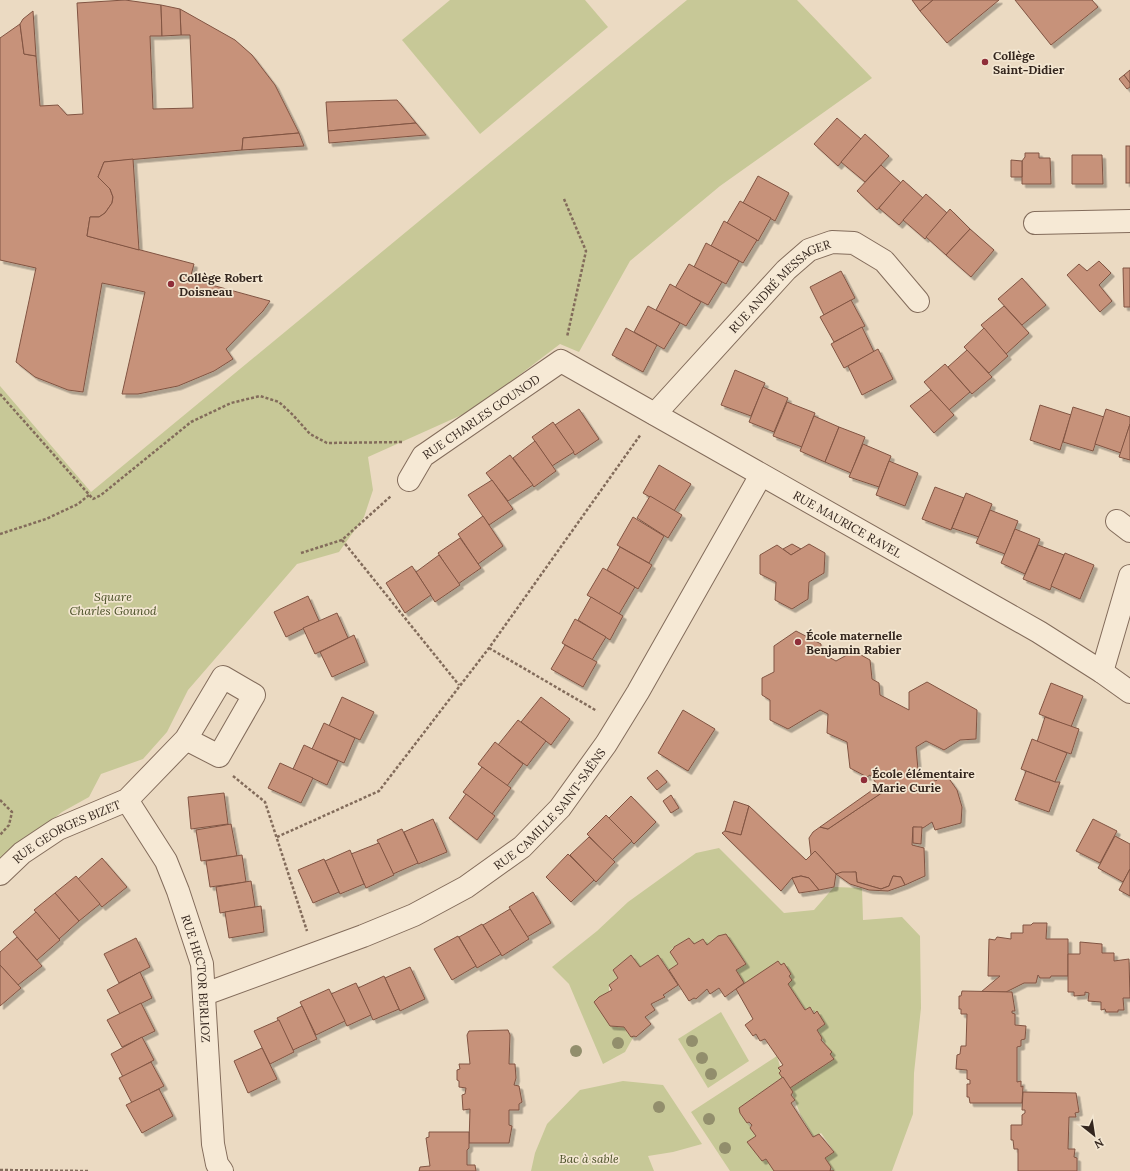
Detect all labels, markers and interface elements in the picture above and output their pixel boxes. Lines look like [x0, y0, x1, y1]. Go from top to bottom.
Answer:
place label: Collège Saint-Didier [993, 48, 1065, 77]
marker: Collège Saint-Didier [980, 57, 990, 67]
street label: RUE ANDRÉ MESSAGER [725, 236, 833, 336]
place label: Collège Robert Doisneau [179, 270, 264, 299]
marker: Collège Robert Doisneau [166, 279, 176, 289]
street label: RUE CHARLES GOUNOD [419, 370, 542, 462]
street label: RUE MAURICE RAVEL [791, 487, 905, 560]
park label: Square Charles Gounod [69, 589, 157, 618]
place label: École maternelle Benjamin Rabier [806, 628, 903, 657]
marker: École maternelle Benjamin Rabier [793, 637, 803, 647]
street label: RUE CAMILLE SAINT-SAËNS [490, 745, 608, 873]
place label: École élémentaire Marie Curie [872, 766, 975, 795]
marker: École élémentaire Marie Curie [859, 775, 869, 785]
street label: RUE GEORGES BIZET [9, 796, 123, 866]
street label: RUE HECTOR BERLIOZ [179, 913, 214, 1043]
north arrow [1074, 1115, 1114, 1155]
text: N [1091, 1135, 1106, 1152]
park label: Bac à sable [559, 1151, 619, 1166]

